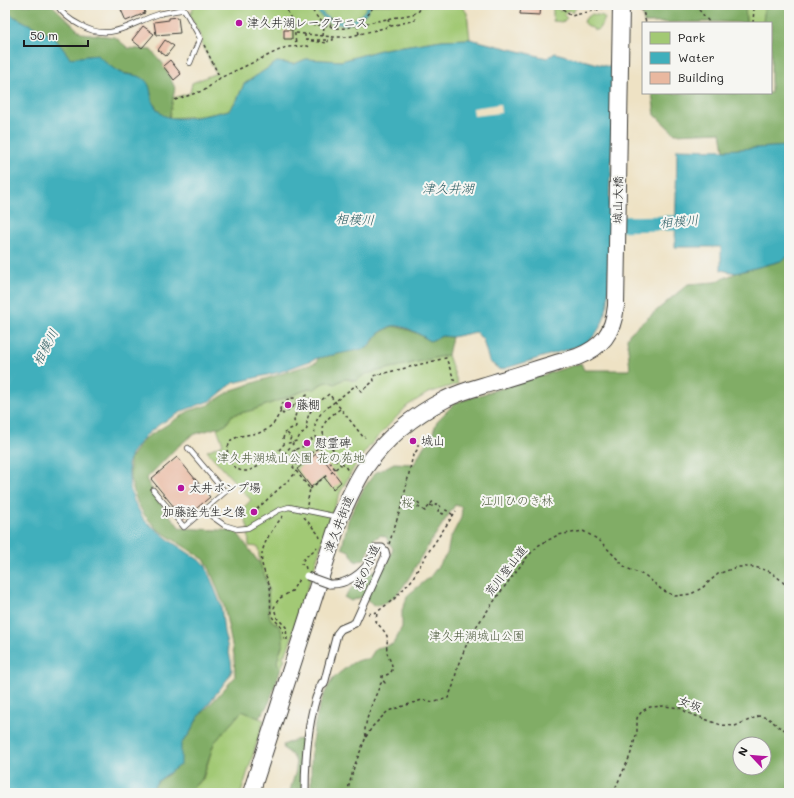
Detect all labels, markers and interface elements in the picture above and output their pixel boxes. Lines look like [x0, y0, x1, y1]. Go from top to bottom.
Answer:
place label: 津久井湖レークテニス [247, 14, 368, 30]
marker: 津久井湖レークテニス [234, 18, 244, 28]
scale bar [24, 22, 88, 48]
legend [642, 22, 772, 94]
text: 50 m [30, 27, 58, 43]
text: Park [678, 29, 705, 45]
text: Water [678, 49, 715, 65]
text: Building [678, 69, 724, 85]
street label: 城山大橋 [609, 176, 625, 224]
water label: 津久井湖 [422, 179, 475, 196]
water label: 相模川 [335, 209, 375, 228]
water label: 相模川 [659, 210, 699, 231]
water label: 相模川 [28, 326, 61, 368]
place label: 藤棚 [296, 396, 320, 412]
marker: 藤棚 [283, 400, 293, 410]
place label: 城山 [421, 432, 445, 448]
place label: 慰霊碑 [315, 434, 351, 450]
marker: 城山 [408, 436, 418, 446]
marker: 慰霊碑 [302, 438, 312, 448]
park label: 津久井湖城山公園 花の苑地 [217, 449, 365, 465]
place label: 太井ポンプ場 [189, 479, 261, 495]
marker: 太井ポンプ場 [176, 483, 186, 493]
park label: 江川ひのき林 [481, 492, 553, 508]
street label: 津久井街道 [320, 493, 356, 555]
park label: 桜 [401, 494, 413, 510]
place label: 加藤詮先生之像 [162, 503, 246, 519]
marker: 加藤詮先生之像 [249, 507, 259, 517]
street label: 桜の小道 [349, 541, 383, 592]
street label: 荒川登山道 [480, 542, 530, 599]
park label: 津久井湖城山公園 [429, 627, 525, 643]
street label: 女坂 [676, 691, 704, 715]
north arrow [732, 736, 772, 776]
text: N [734, 744, 751, 758]

